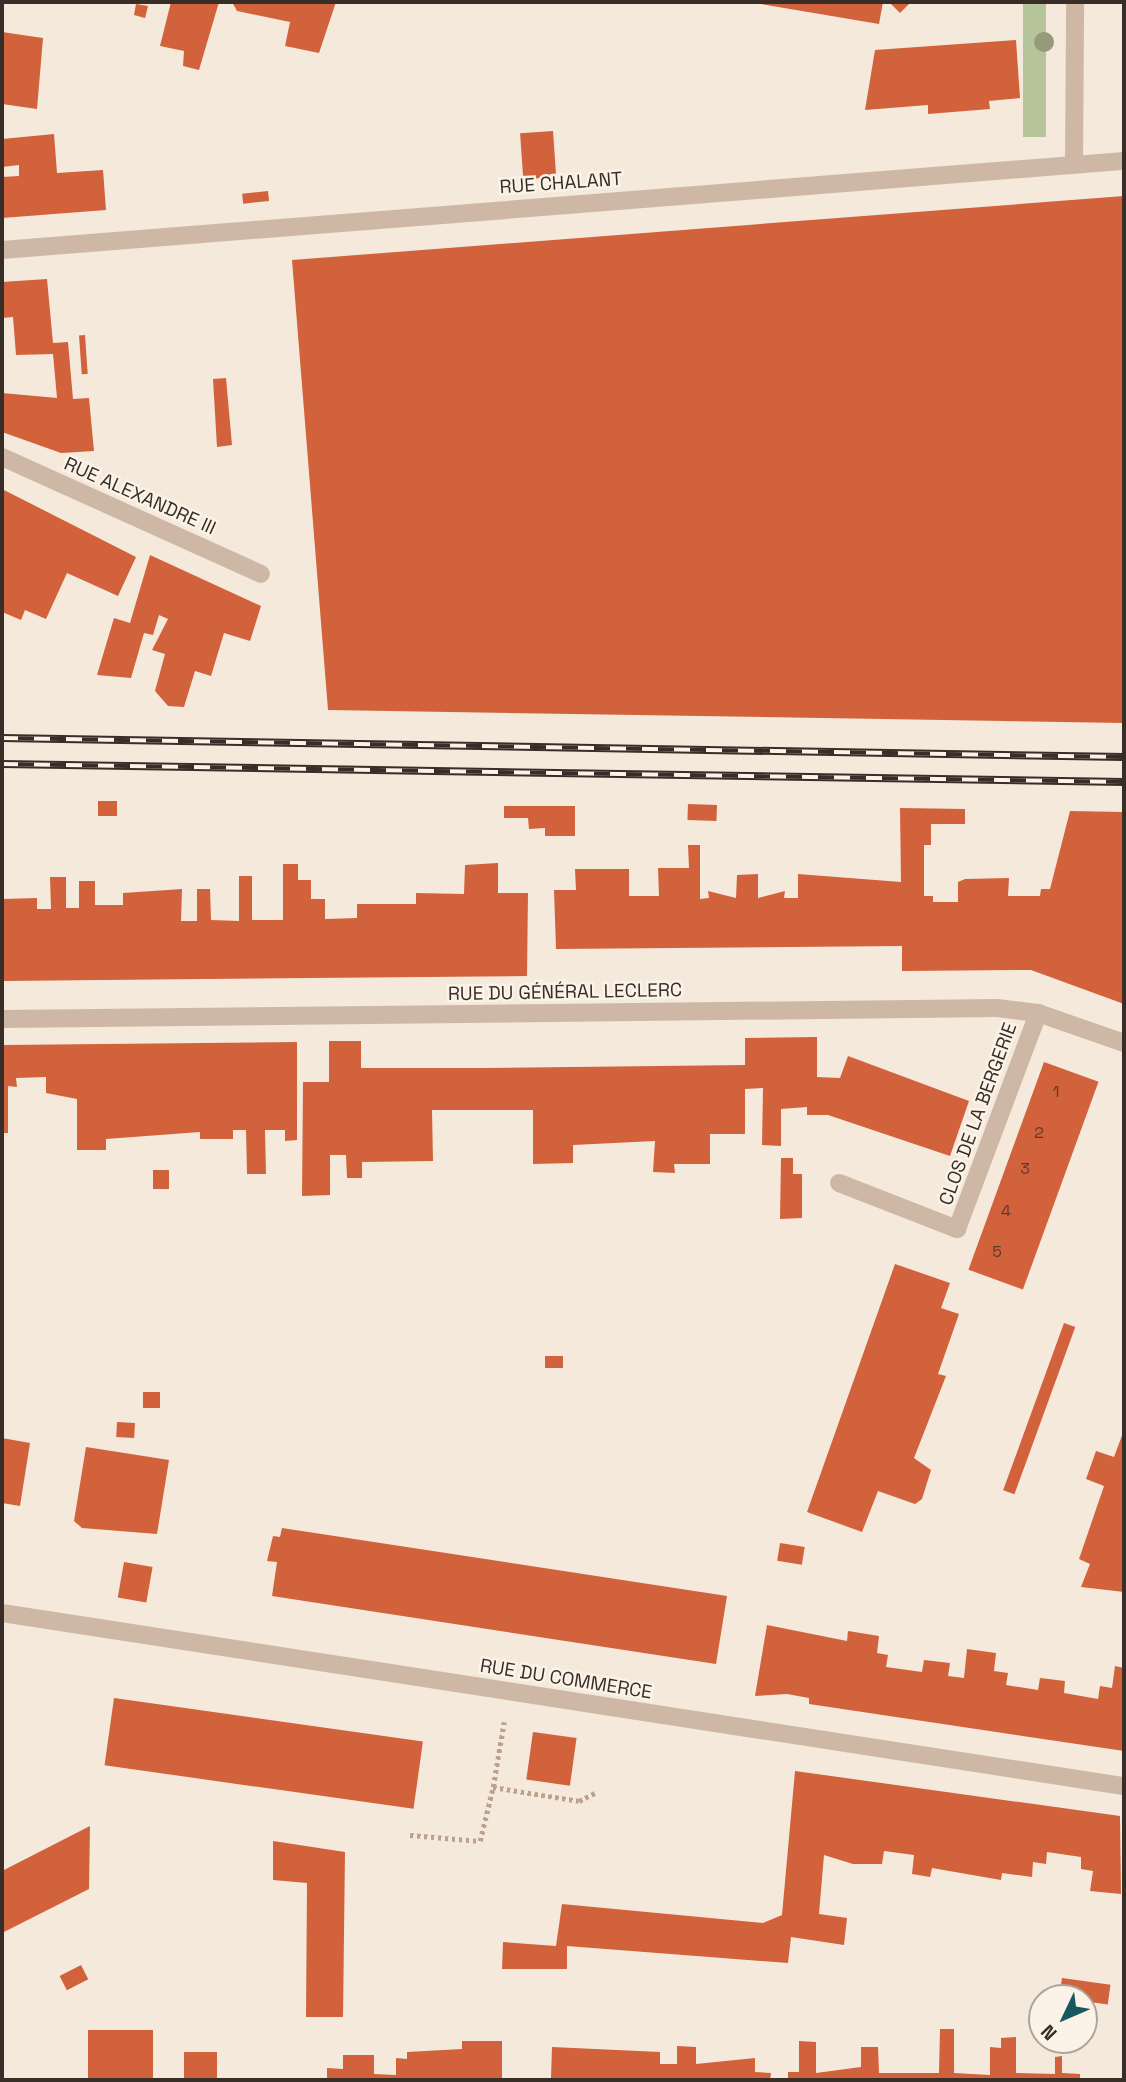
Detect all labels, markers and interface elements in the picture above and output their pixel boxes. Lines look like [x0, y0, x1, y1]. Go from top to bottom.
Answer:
street label: RUE CHALANT [499, 167, 623, 199]
street label: RUE ALEXANDRE III [60, 452, 220, 540]
street label: RUE DU GÉNÉRAL LECLERC [447, 979, 683, 1005]
street label: CLOS DE LA BERGERIE [934, 1020, 1022, 1208]
house number: 1 [1053, 1082, 1059, 1102]
house number: 2 [1034, 1123, 1044, 1143]
house number: 3 [1020, 1159, 1030, 1179]
house number: 4 [1001, 1201, 1011, 1221]
house number: 5 [992, 1242, 1002, 1262]
street label: RUE DU COMMERCE [478, 1654, 654, 1704]
north arrow [1028, 1984, 1098, 2054]
text: N [1036, 2019, 1062, 2046]

